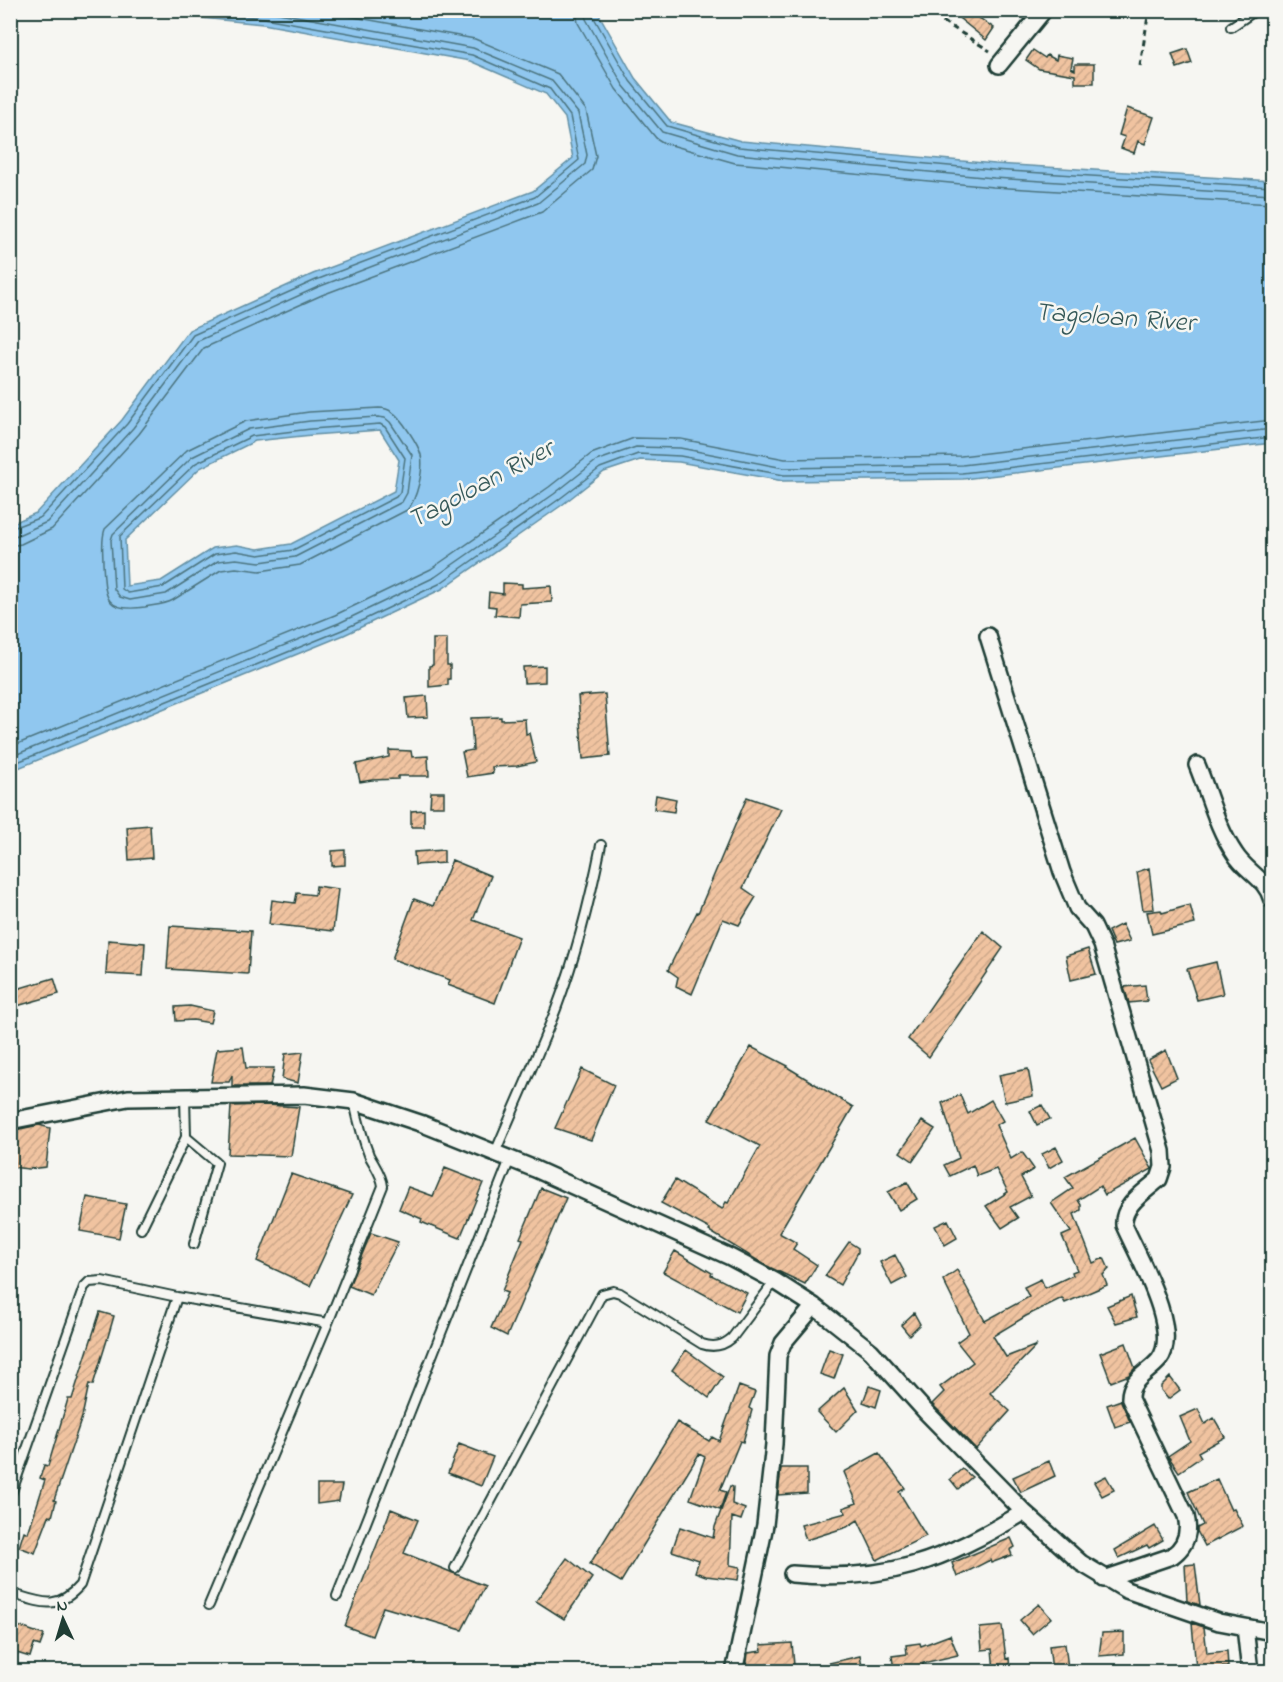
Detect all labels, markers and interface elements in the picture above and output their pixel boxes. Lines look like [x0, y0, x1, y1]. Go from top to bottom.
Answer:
water label: Tagoloan River [1034, 293, 1200, 345]
water label: Tagoloan River [401, 429, 565, 541]
north arrow [33, 1589, 93, 1649]
text: N [56, 1594, 69, 1618]

